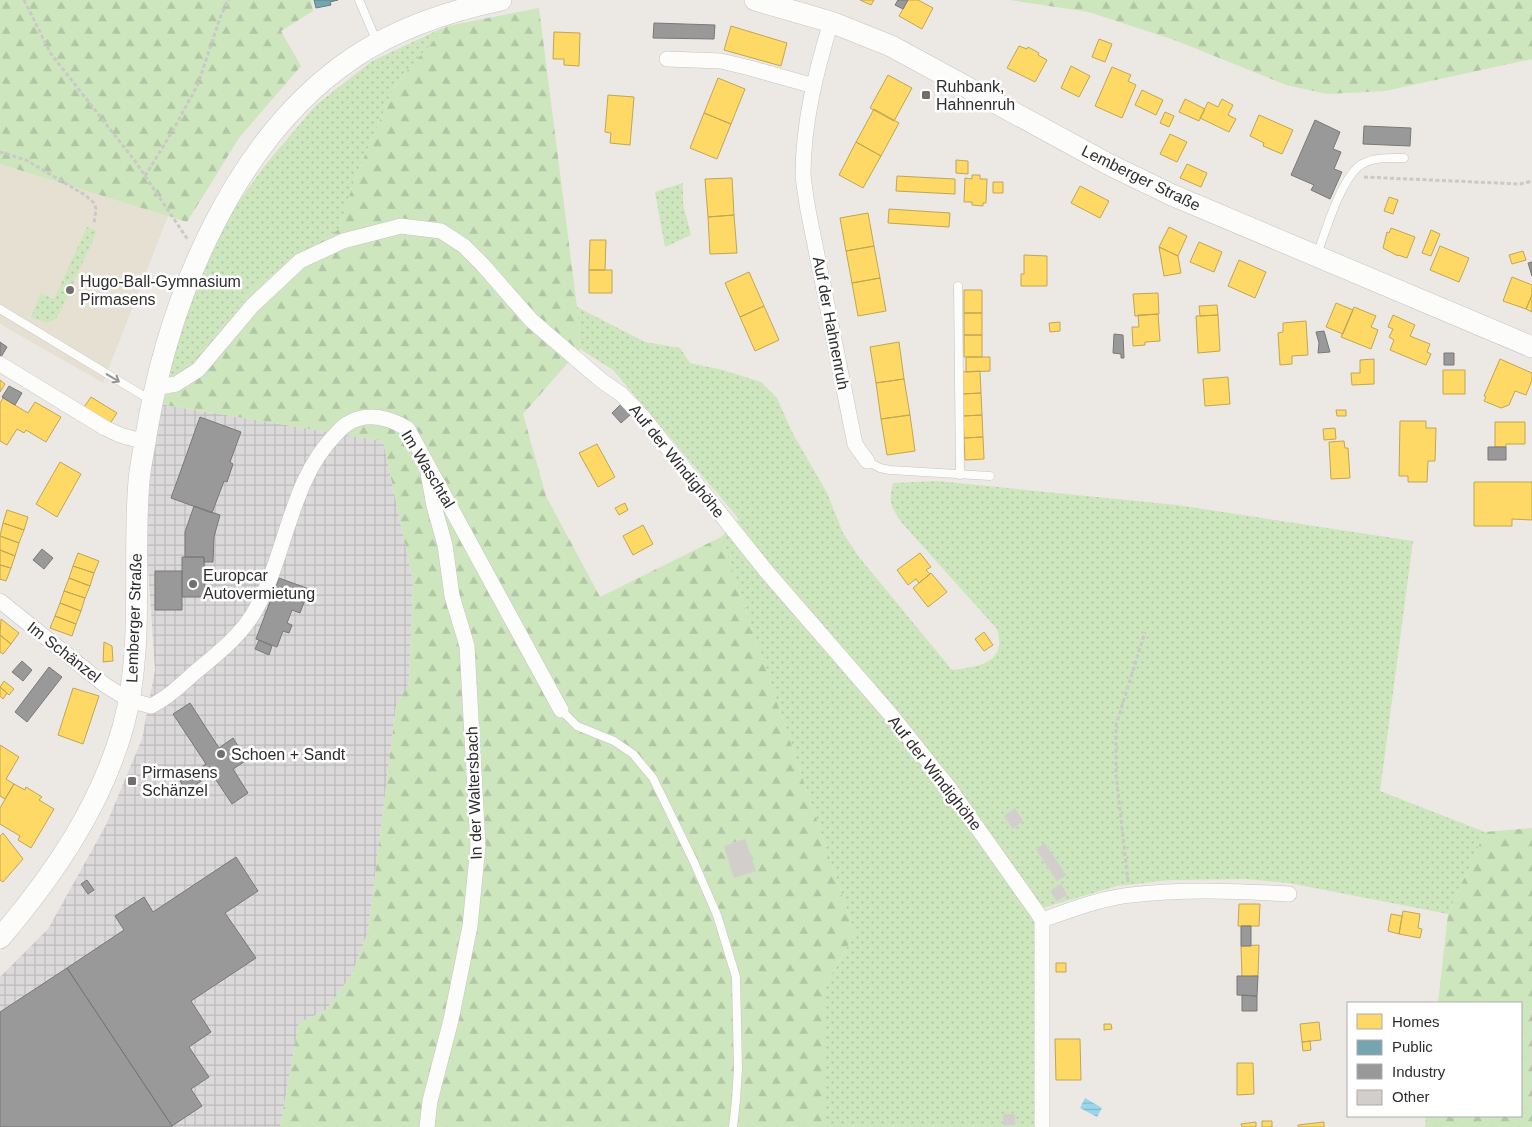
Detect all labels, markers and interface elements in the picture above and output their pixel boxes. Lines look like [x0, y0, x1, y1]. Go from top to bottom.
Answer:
place label: Ruhbank, Hahnenruh [936, 78, 1015, 113]
marker: Ruhbank, Hahnenruh [920, 89, 932, 101]
street label: Lemberger Straße [1079, 142, 1203, 214]
street label: Auf der Hahnenruh [810, 255, 852, 391]
place label: Hugo-Ball-Gymnasium Pirmasens [80, 273, 241, 308]
marker: Hugo-Ball-Gymnasium Pirmasens [64, 284, 76, 296]
one-way arrow [105, 374, 119, 384]
street label: Auf der Windighöhe [626, 401, 728, 521]
street label: Im Waschtal [398, 427, 458, 511]
street label: Lemberger Straße [123, 553, 145, 683]
place label: Europcar Autovermietung [203, 567, 315, 602]
marker: Europcar Autovermietung [187, 578, 199, 590]
street label: Im Schänzel [24, 618, 104, 686]
street label: Auf der Windighöhe [885, 712, 985, 834]
street label: In der Waltersbach [463, 726, 485, 860]
place label: Schoen + Sandt [231, 746, 346, 763]
marker: Schoen + Sandt [215, 748, 227, 760]
place label: Pirmasens Schänzel [142, 764, 218, 799]
marker: Pirmasens Schänzel [126, 775, 138, 787]
legend [1347, 1002, 1522, 1117]
text: Homes [1392, 1013, 1440, 1030]
text: Public [1392, 1038, 1433, 1055]
text: Industry [1392, 1063, 1446, 1080]
text: Other [1392, 1088, 1430, 1105]

